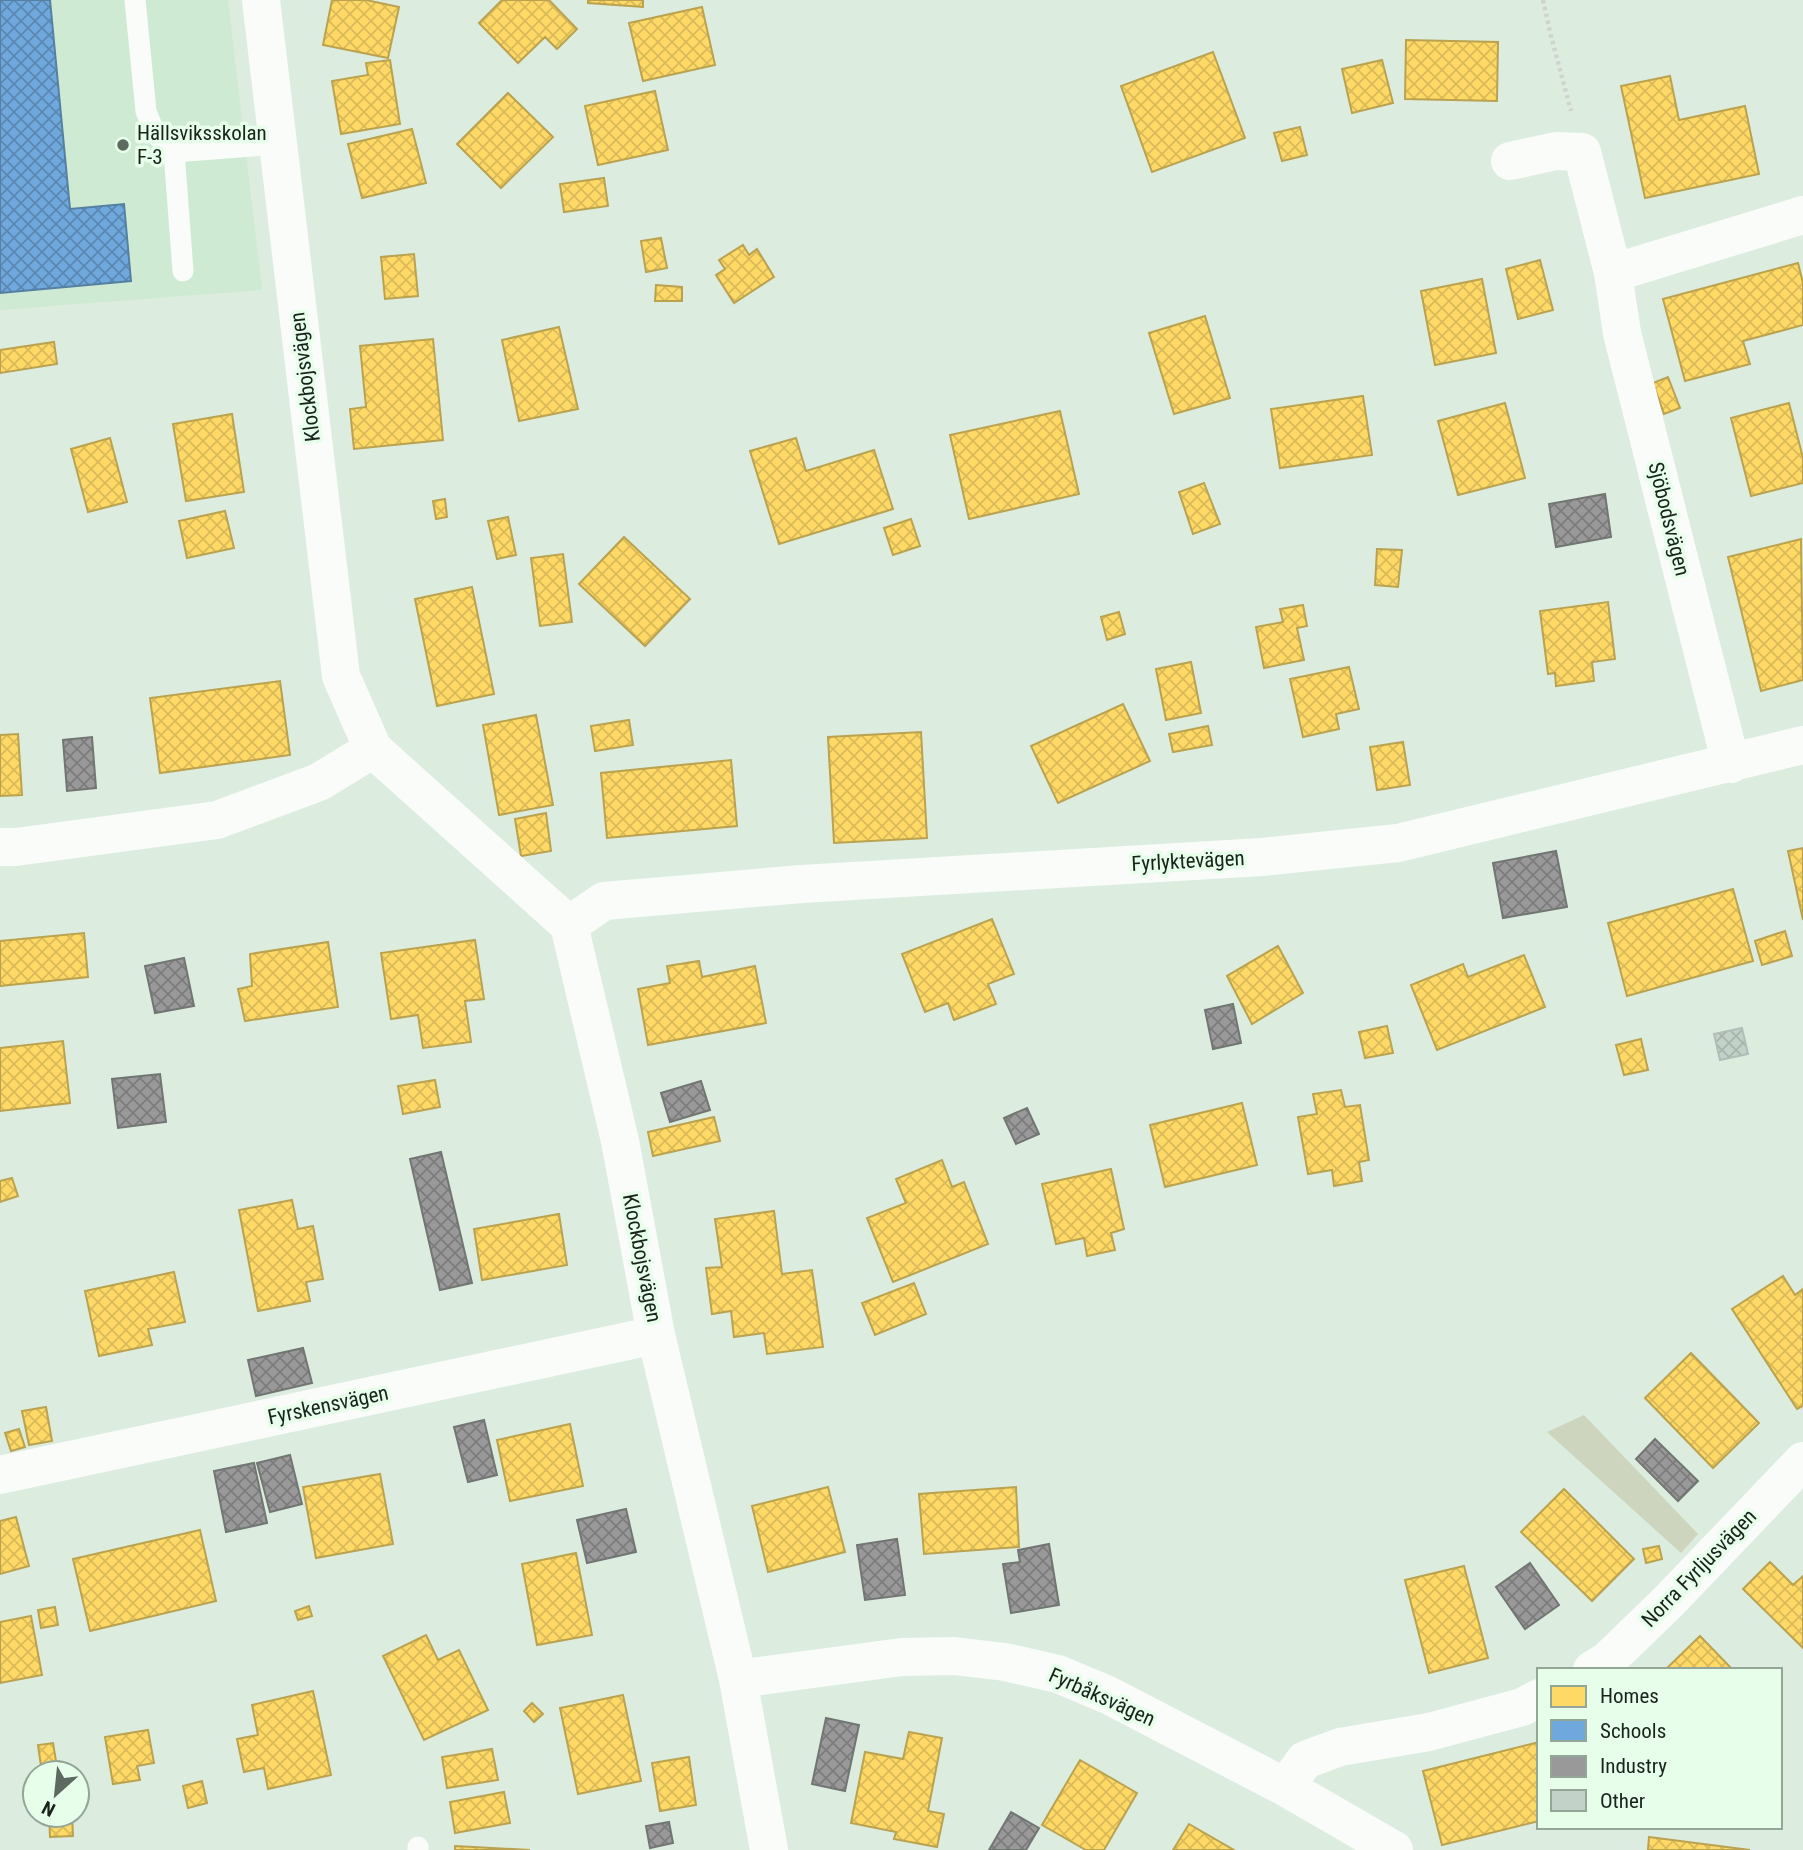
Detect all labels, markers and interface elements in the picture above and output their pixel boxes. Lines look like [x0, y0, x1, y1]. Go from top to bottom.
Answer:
place label: Hällsviksskolan F-3 [137, 121, 267, 169]
marker: Hällsviksskolan F-3 [115, 137, 131, 153]
street label: Klockbojsvägen [285, 311, 325, 443]
street label: Sjöbodsvägen [1643, 460, 1695, 578]
street label: Fyrlyktevägen [1131, 846, 1245, 876]
street label: Klockbojsvägen [618, 1192, 666, 1324]
street label: Fyrskensvägen [265, 1381, 391, 1429]
street label: Norra Fyrljusvägen [1637, 1504, 1761, 1632]
street label: Fyrbåksvägen [1045, 1663, 1159, 1731]
legend [1537, 1668, 1782, 1829]
text: Homes [1600, 1684, 1659, 1708]
text: Schools [1600, 1719, 1666, 1743]
text: Industry [1600, 1754, 1667, 1778]
north arrow [21, 1759, 91, 1829]
text: Other [1600, 1789, 1645, 1813]
text: N [38, 1796, 59, 1822]

